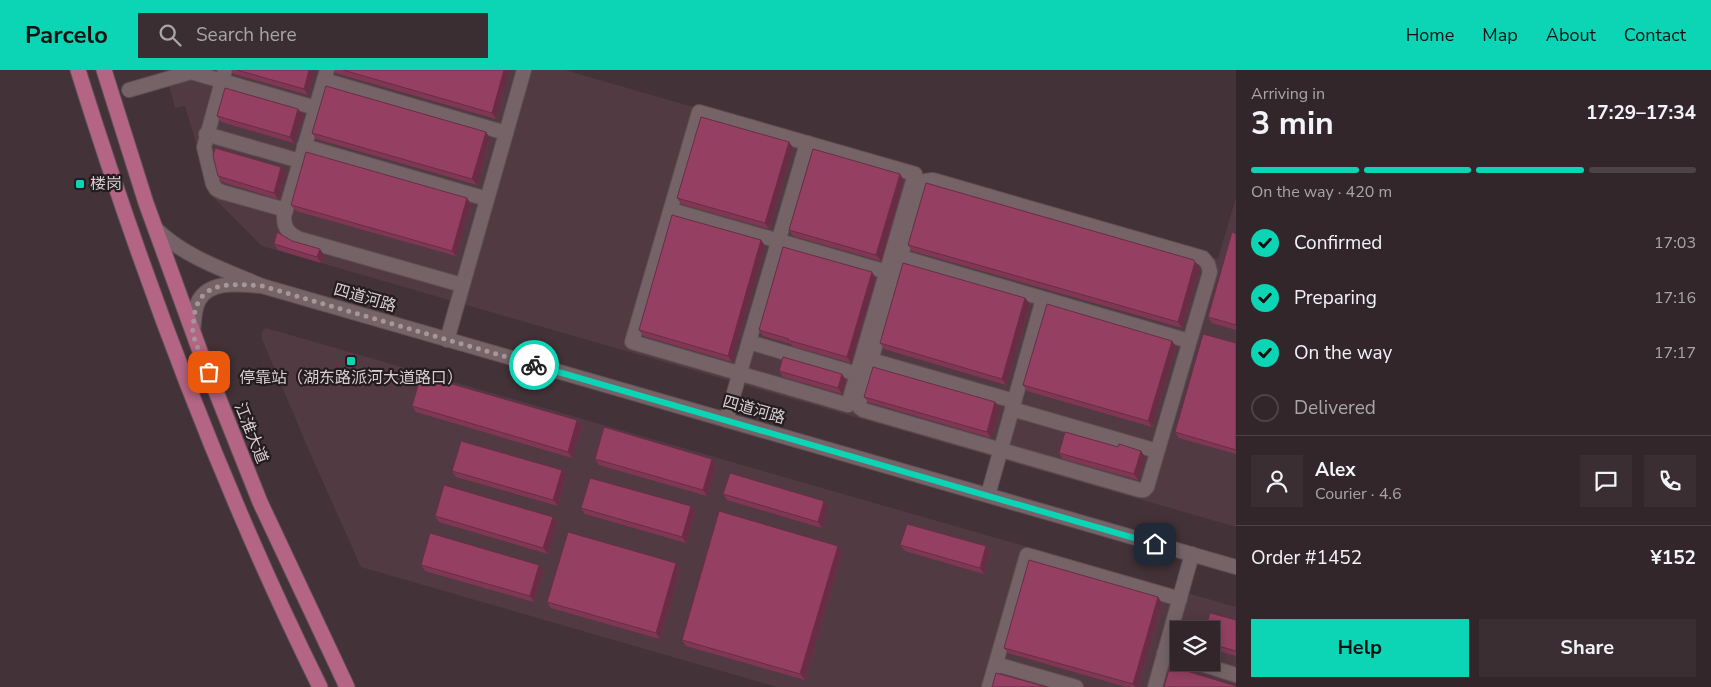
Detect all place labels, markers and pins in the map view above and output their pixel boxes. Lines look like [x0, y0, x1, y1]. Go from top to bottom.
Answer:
place label: 楼岗 [90, 173, 122, 195]
marker: 楼岗 [74, 178, 86, 190]
pin [188, 351, 230, 393]
marker: 停靠站（湖东路派河大道路口） [345, 355, 357, 367]
place label: 停靠站（湖东路派河大道路口） [239, 367, 463, 389]
pin [1134, 523, 1176, 565]

